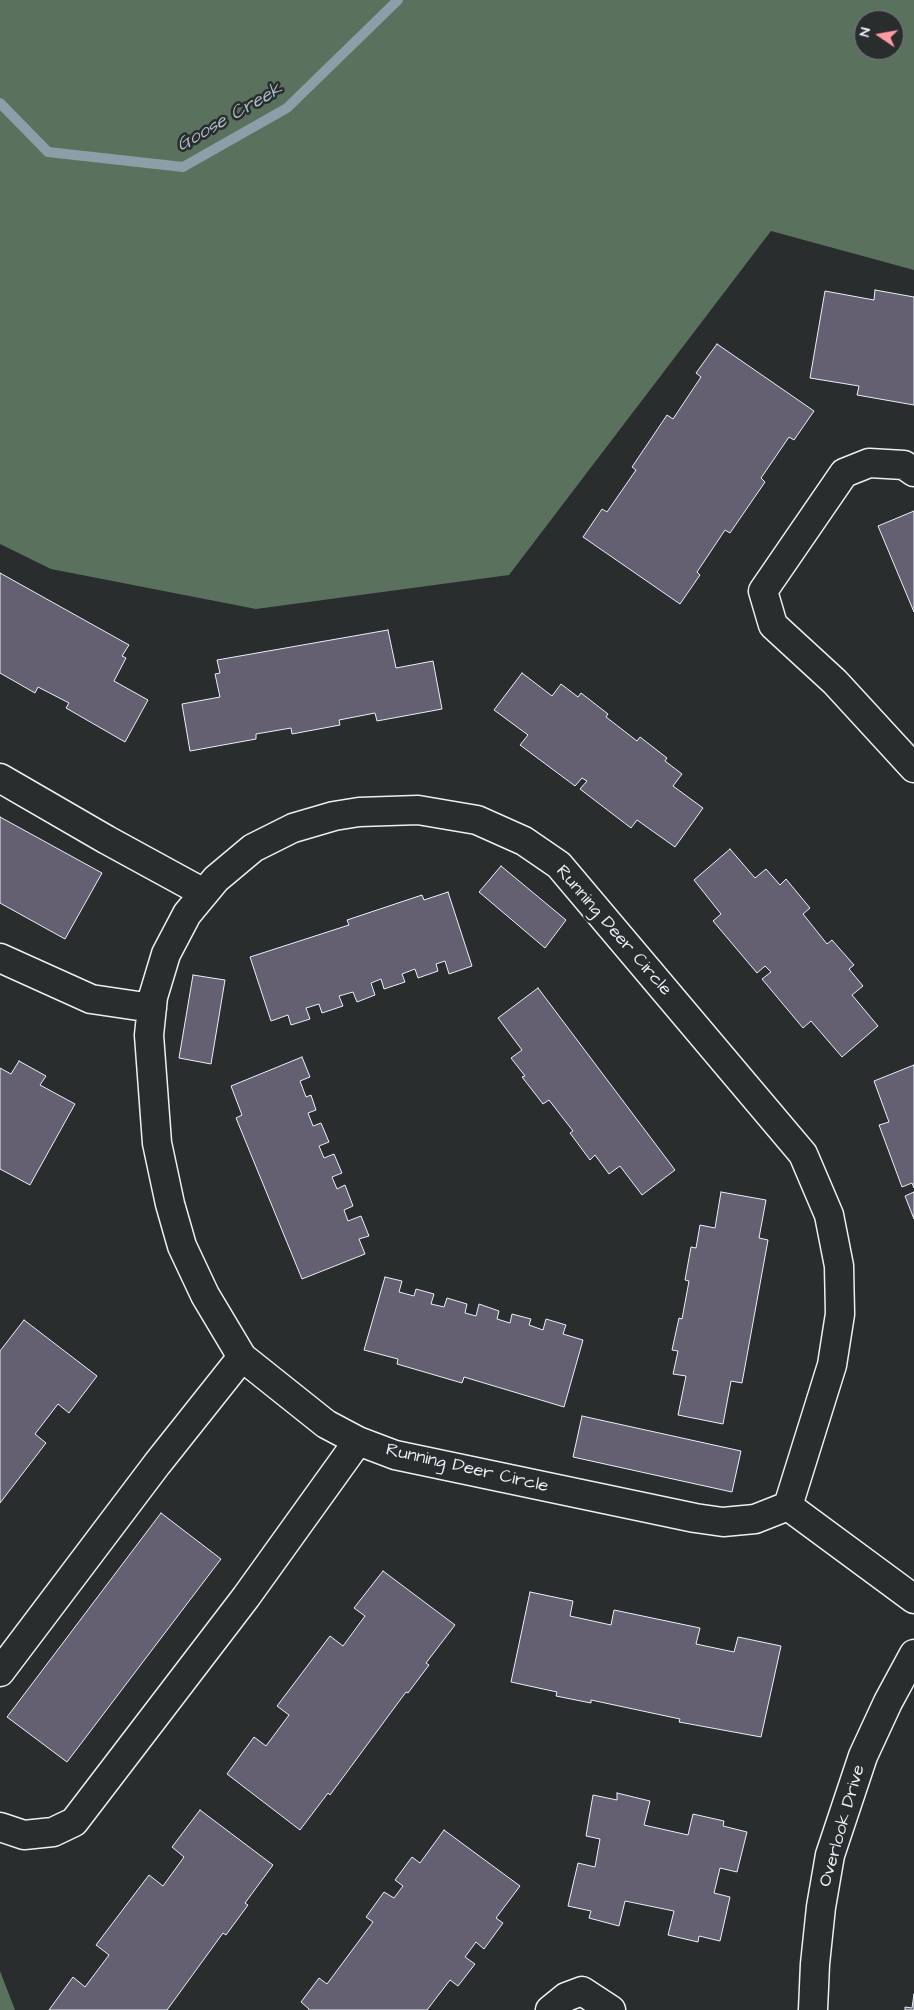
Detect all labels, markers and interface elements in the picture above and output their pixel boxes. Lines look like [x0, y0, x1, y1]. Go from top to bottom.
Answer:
north arrow [854, 10, 904, 60]
text: N [855, 26, 876, 38]
water label: Goose Creek [173, 79, 287, 157]
street label: Running Deer Circle [550, 861, 676, 1001]
street label: Running Deer Circle [384, 1440, 550, 1498]
street label: Overlook Drive [815, 1763, 871, 1889]

